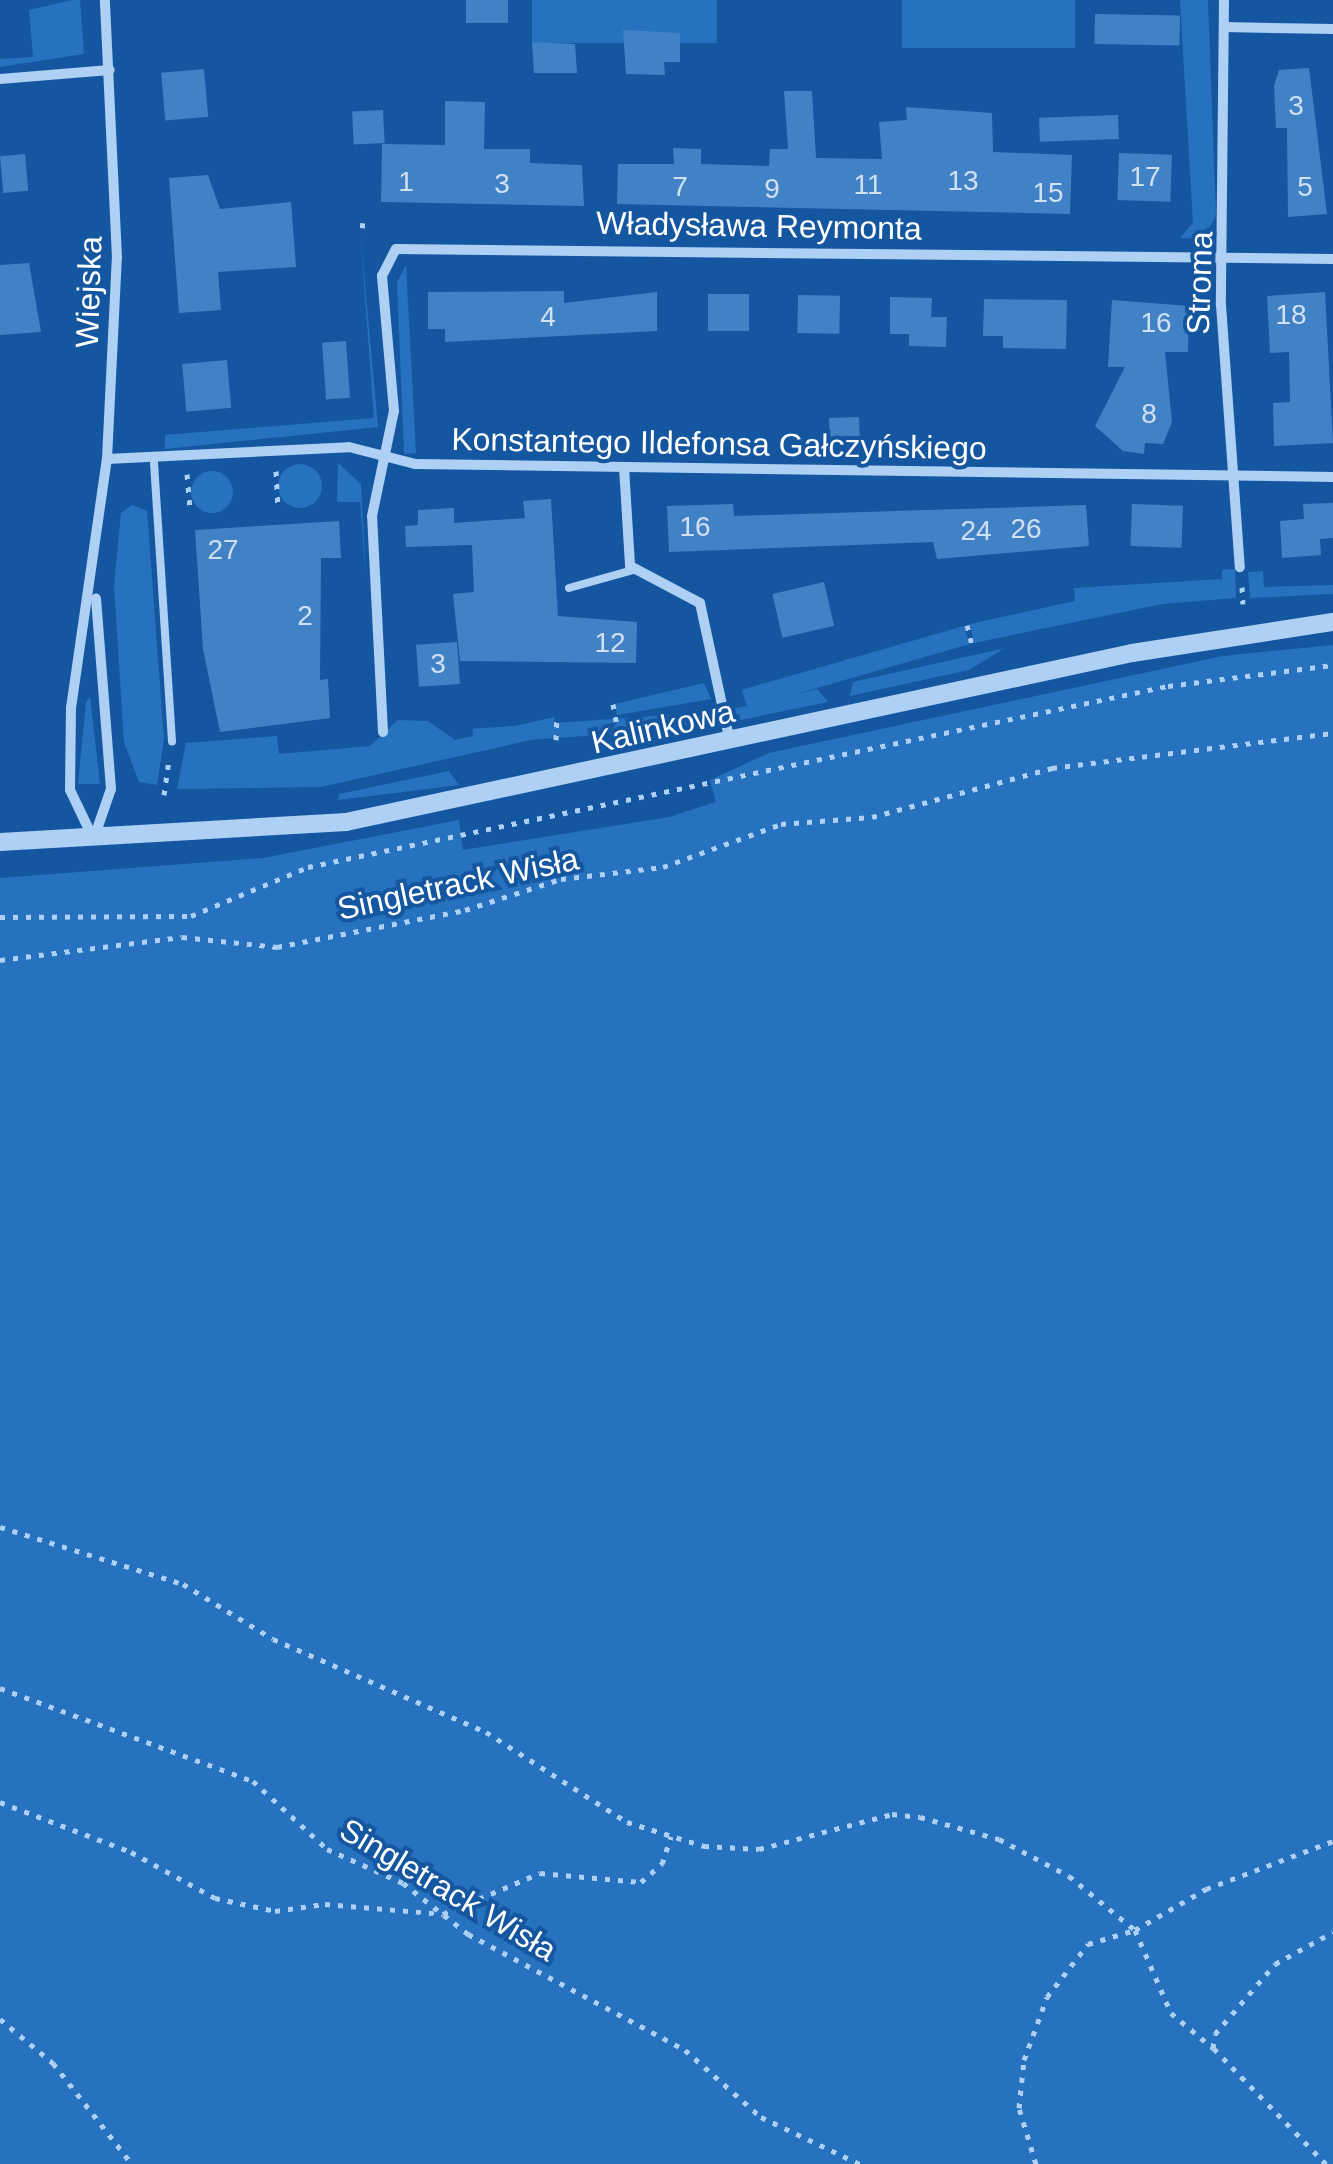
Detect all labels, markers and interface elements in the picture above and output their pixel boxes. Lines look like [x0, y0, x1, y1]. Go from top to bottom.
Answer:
house number: 3 [1288, 89, 1304, 123]
house number: 17 [1129, 160, 1161, 194]
house number: 13 [947, 164, 979, 198]
house number: 1 [398, 165, 414, 199]
house number: 3 [494, 167, 510, 201]
house number: 11 [853, 168, 883, 202]
house number: 7 [672, 170, 688, 204]
house number: 5 [1297, 170, 1313, 204]
house number: 9 [764, 172, 780, 206]
house number: 15 [1032, 176, 1064, 210]
street label: Władysława Reymonta [596, 204, 922, 248]
street label: Stroma [1179, 231, 1221, 335]
street label: Wiejska [68, 235, 110, 349]
house number: 18 [1275, 298, 1307, 332]
house number: 4 [540, 300, 556, 334]
house number: 16 [1140, 306, 1172, 340]
house number: 8 [1141, 397, 1157, 431]
street label: Konstantego Ildefonsa Gałczyńskiego [451, 420, 987, 468]
house number: 16 [679, 510, 711, 544]
house number: 26 [1010, 512, 1042, 546]
house number: 24 [960, 514, 992, 548]
house number: 27 [207, 533, 239, 567]
house number: 2 [297, 599, 313, 633]
house number: 12 [594, 626, 626, 660]
house number: 3 [430, 647, 446, 681]
street label: Kalinkowa [588, 692, 738, 762]
street label: Singletrack Wisła [334, 840, 582, 928]
street label: Singletrack Wisła [333, 1810, 563, 1970]

